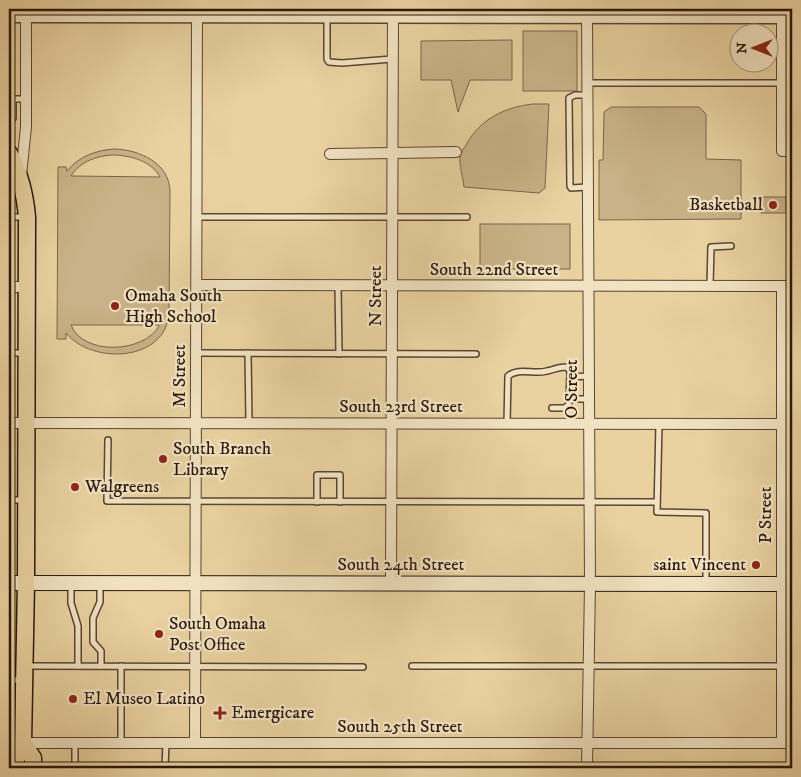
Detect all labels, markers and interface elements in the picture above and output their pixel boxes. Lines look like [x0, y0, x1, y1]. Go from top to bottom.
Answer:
north arrow [728, 22, 778, 72]
text: N [733, 42, 751, 54]
place label: Basketball [689, 194, 764, 216]
marker: Basketball [767, 199, 779, 211]
street label: South 22nd Street [430, 259, 558, 281]
street label: N Street [365, 265, 387, 327]
place label: Omaha South High School [125, 285, 223, 328]
marker: Omaha South High School [109, 300, 121, 312]
street label: M Street [169, 344, 191, 407]
street label: O Street [561, 359, 583, 419]
street label: South 23rd Street [339, 396, 463, 418]
place label: South Branch Library [173, 438, 272, 481]
marker: South Branch Library [157, 453, 169, 465]
place label: Walgreens [84, 476, 159, 498]
marker: Walgreens [69, 481, 81, 493]
street label: P Street [755, 486, 777, 543]
street label: South 24th Street [338, 554, 465, 576]
place label: saint Vincent [653, 554, 746, 576]
marker: saint Vincent [750, 559, 762, 571]
place label: South Omaha Post Office [169, 613, 266, 656]
marker: South Omaha Post Office [153, 628, 165, 640]
place label: El Museo Latino [83, 688, 205, 710]
marker: El Museo Latino [67, 693, 79, 705]
place label: Emergicare [231, 702, 314, 724]
marker: Emergicare [213, 706, 227, 720]
street label: South 25th Street [337, 716, 463, 738]

